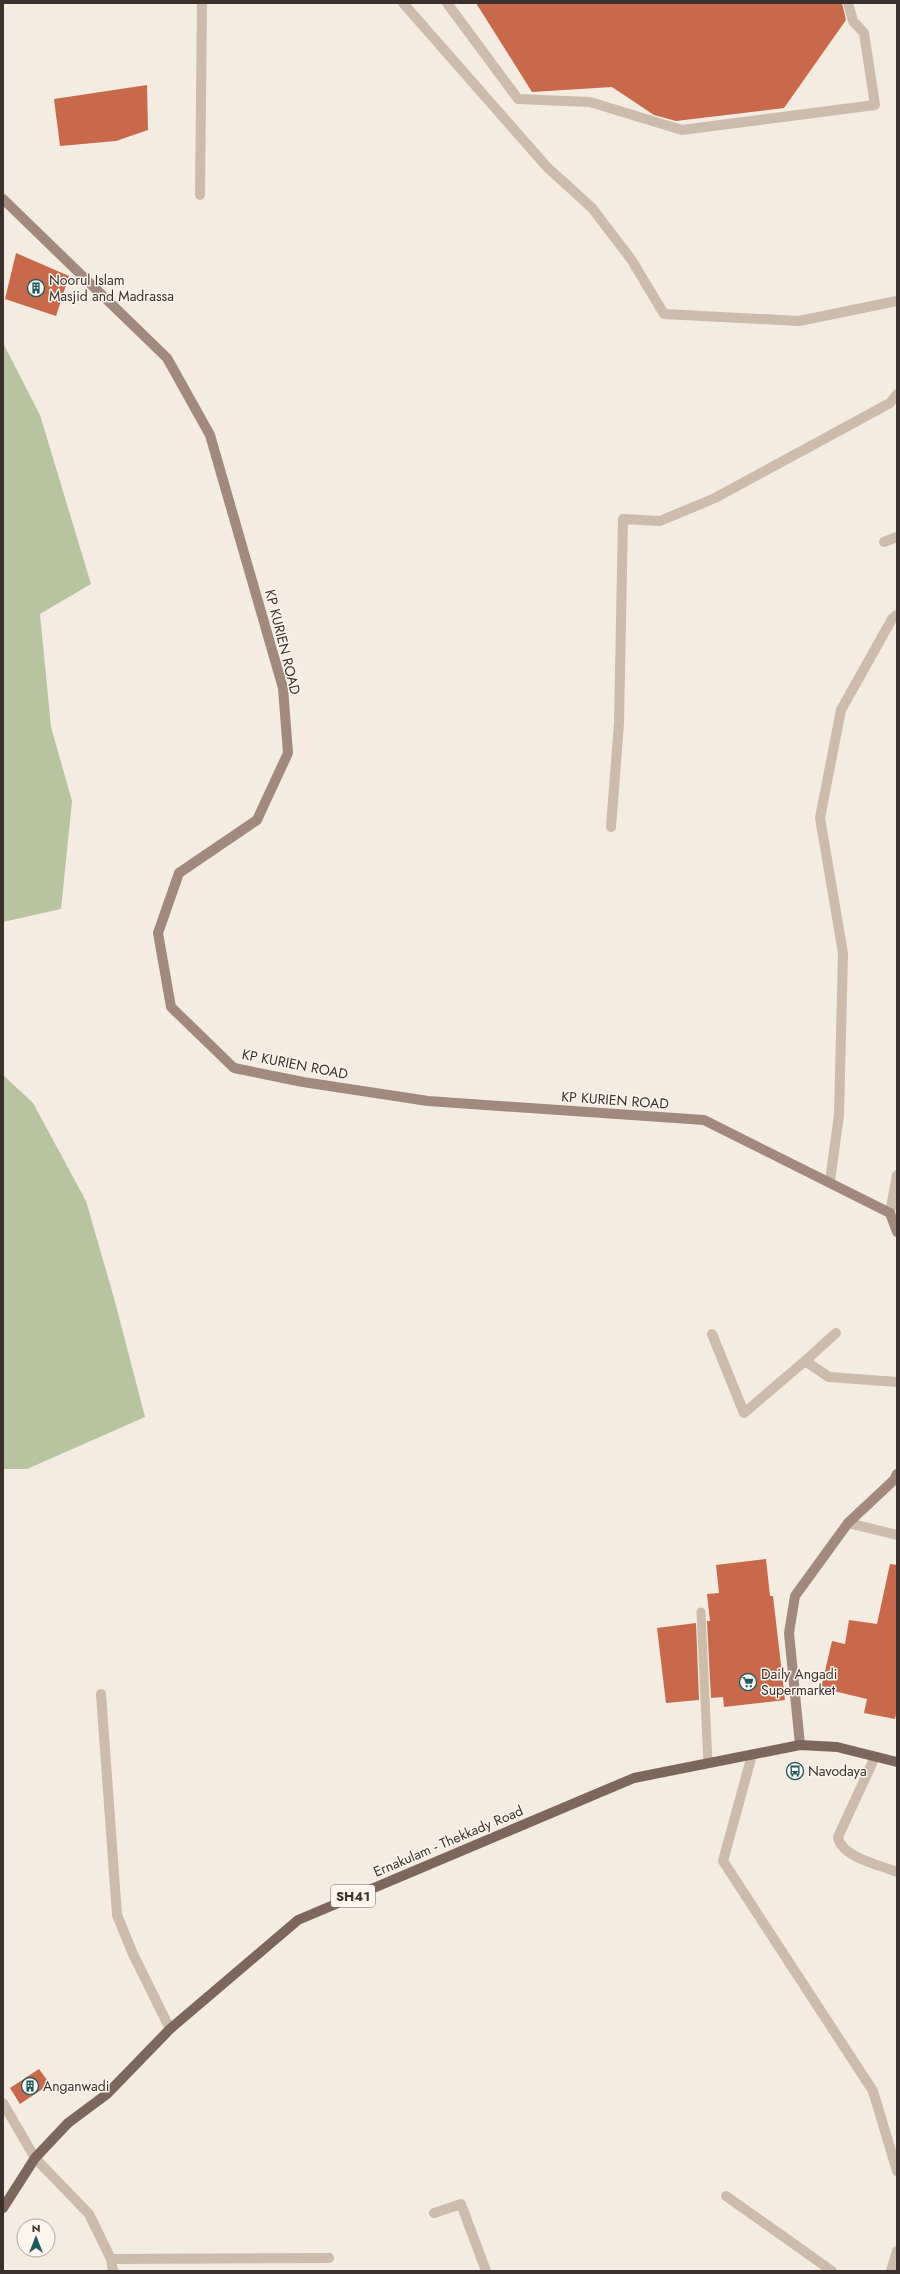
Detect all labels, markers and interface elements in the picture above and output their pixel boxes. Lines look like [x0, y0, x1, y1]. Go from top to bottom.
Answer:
place label: Noorul Islam Masjid and Madrassa [49, 270, 174, 306]
building icon: Noorul Islam Masjid and Madrassa [26, 278, 46, 298]
street label: KP KURIEN ROAD [260, 587, 306, 697]
street label: KP KURIEN ROAD [240, 1044, 350, 1084]
street label: KP KURIEN ROAD [561, 1086, 669, 1114]
place label: Daily Angadi Supermarket [761, 1664, 837, 1700]
supermarket icon: Daily Angadi Supermarket [738, 1672, 758, 1692]
bus stop icon: Navodaya [785, 1761, 805, 1781]
place label: Navodaya [808, 1761, 867, 1781]
street label: Ernakulam - Thekkady Road [370, 1800, 526, 1882]
road number: SH41 [331, 1885, 375, 1907]
building icon: Anganwadi [20, 2076, 40, 2096]
place label: Anganwadi [43, 2076, 109, 2096]
north arrow [16, 2218, 56, 2258]
text: N [32, 2220, 40, 2236]

